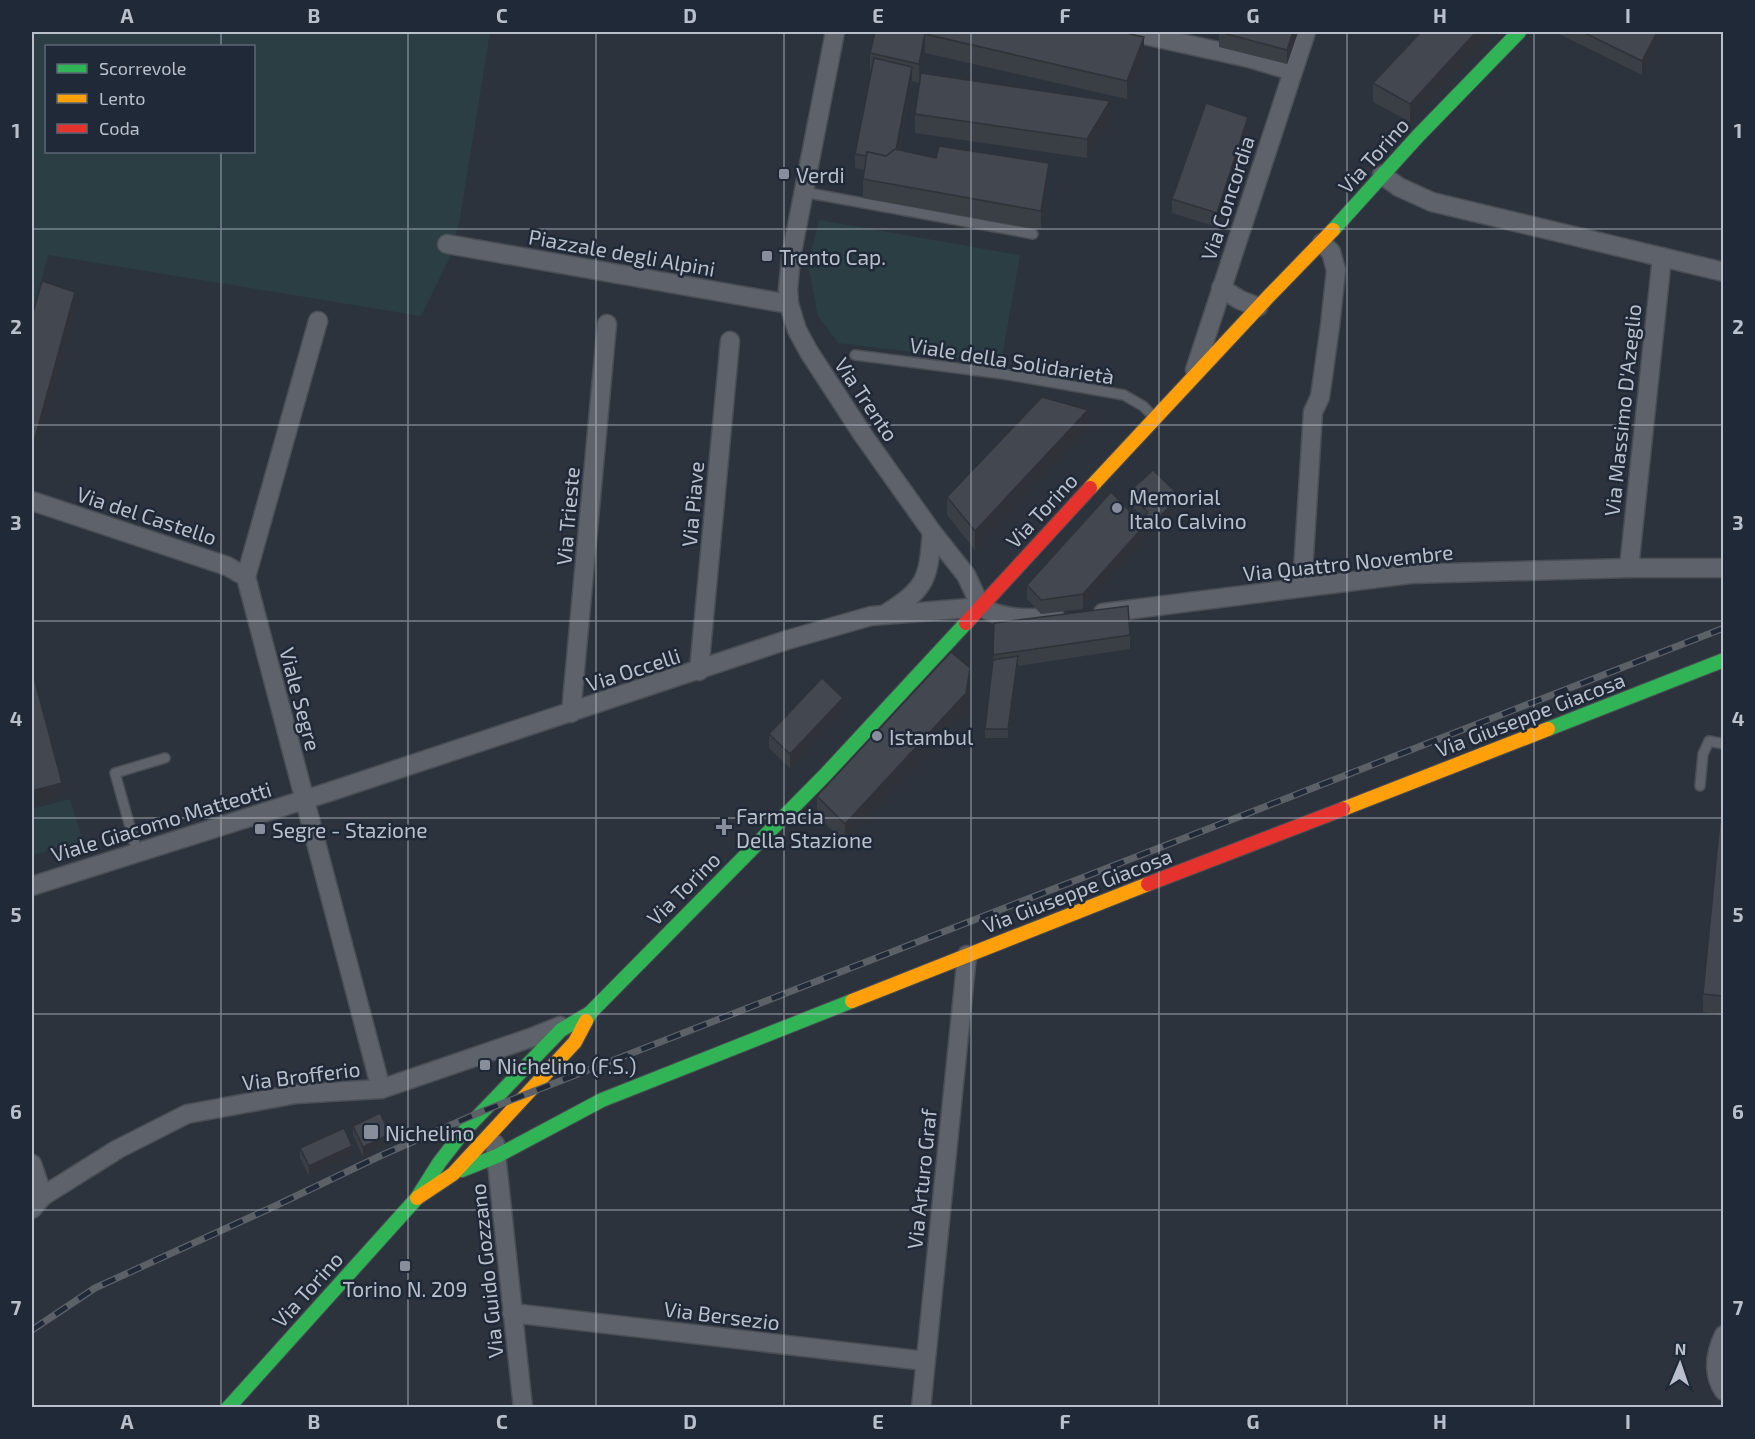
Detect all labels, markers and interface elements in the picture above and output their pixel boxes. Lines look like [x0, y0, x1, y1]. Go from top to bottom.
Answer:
text: A [120, 3, 134, 27]
text: B [308, 3, 320, 27]
text: C [496, 3, 508, 27]
text: D [683, 3, 697, 27]
text: E [872, 3, 884, 27]
text: F [1059, 3, 1071, 27]
text: G [1247, 3, 1259, 27]
text: H [1433, 3, 1447, 27]
text: I [1625, 3, 1631, 27]
legend [45, 45, 255, 153]
text: Scorrevole [99, 57, 186, 79]
text: Lento [99, 87, 145, 109]
street label: Via Torino [1333, 112, 1413, 198]
text: Coda [99, 117, 140, 139]
text: 1 [12, 118, 20, 142]
text: 1 [1734, 118, 1742, 142]
street label: Via Concordia [1195, 133, 1259, 263]
place label: Verdi [796, 162, 845, 187]
marker: Verdi [777, 167, 791, 181]
street label: Piazzale degli Alpini [527, 223, 717, 281]
place label: Trento Cap. [779, 244, 886, 269]
marker: Trento Cap. [760, 249, 774, 263]
street label: Via Massimo D'Azeglio [1598, 303, 1646, 517]
text: 2 [10, 314, 22, 338]
text: 2 [1732, 314, 1744, 338]
street label: Viale della Solidarietà [908, 331, 1116, 389]
street label: Via Trento [830, 352, 904, 446]
street label: Via Piave [676, 460, 708, 548]
street label: Via Trieste [550, 466, 584, 566]
street label: Via Torino [1000, 467, 1082, 553]
street label: Via del Castello [74, 481, 220, 549]
place label: Memorial Italo Calvino [1129, 484, 1247, 533]
marker: Memorial Italo Calvino [1110, 501, 1124, 515]
text: 3 [10, 510, 22, 534]
text: 3 [1732, 510, 1744, 534]
street label: Via Quattro Novembre [1242, 539, 1454, 586]
street label: Via Occelli [583, 642, 683, 696]
street label: Viale Segre [275, 645, 327, 753]
street label: Via Giuseppe Giacosa [1432, 666, 1628, 762]
text: 4 [10, 706, 23, 730]
text: 4 [1732, 706, 1745, 730]
place label: Istambul [889, 724, 974, 749]
marker: Istambul [870, 729, 884, 743]
street label: Viale Giacomo Matteotti [48, 776, 274, 866]
place label: Farmacia Della Stazione [736, 803, 872, 852]
place label: Segre - Stazione [272, 817, 428, 842]
marker: Farmacia Della Stazione [717, 820, 731, 834]
marker: Segre - Stazione [253, 822, 267, 836]
street label: Via Giuseppe Giacosa [979, 842, 1175, 938]
street label: Via Torino [641, 846, 725, 930]
text: 5 [10, 902, 22, 926]
text: 5 [1732, 902, 1744, 926]
place label: Nichelino (F.S.) [497, 1053, 636, 1078]
street label: Via Brofferio [240, 1055, 362, 1095]
marker: Nichelino (F.S.) [478, 1058, 492, 1072]
text: 6 [10, 1099, 22, 1123]
text: 6 [1732, 1099, 1744, 1123]
street label: Via Arturo Graf [901, 1107, 941, 1250]
place label: Nichelino [385, 1120, 474, 1145]
marker: Nichelino [362, 1123, 380, 1141]
street label: Via Guido Gozzano [464, 1182, 508, 1360]
street label: Via Torino [267, 1246, 347, 1332]
marker: Torino N. 209 [398, 1259, 412, 1273]
place label: Torino N. 209 [343, 1276, 468, 1301]
text: 7 [11, 1295, 22, 1319]
street label: Via Bersezio [663, 1295, 781, 1335]
text: 7 [1733, 1295, 1744, 1319]
north arrow [1650, 1334, 1710, 1394]
text: N [1674, 1339, 1687, 1358]
text: A [120, 1409, 134, 1433]
text: B [308, 1409, 320, 1433]
text: C [496, 1409, 508, 1433]
text: D [683, 1409, 697, 1433]
text: E [872, 1409, 884, 1433]
text: F [1059, 1409, 1071, 1433]
text: G [1247, 1409, 1259, 1433]
text: H [1433, 1409, 1447, 1433]
text: I [1625, 1409, 1631, 1433]

